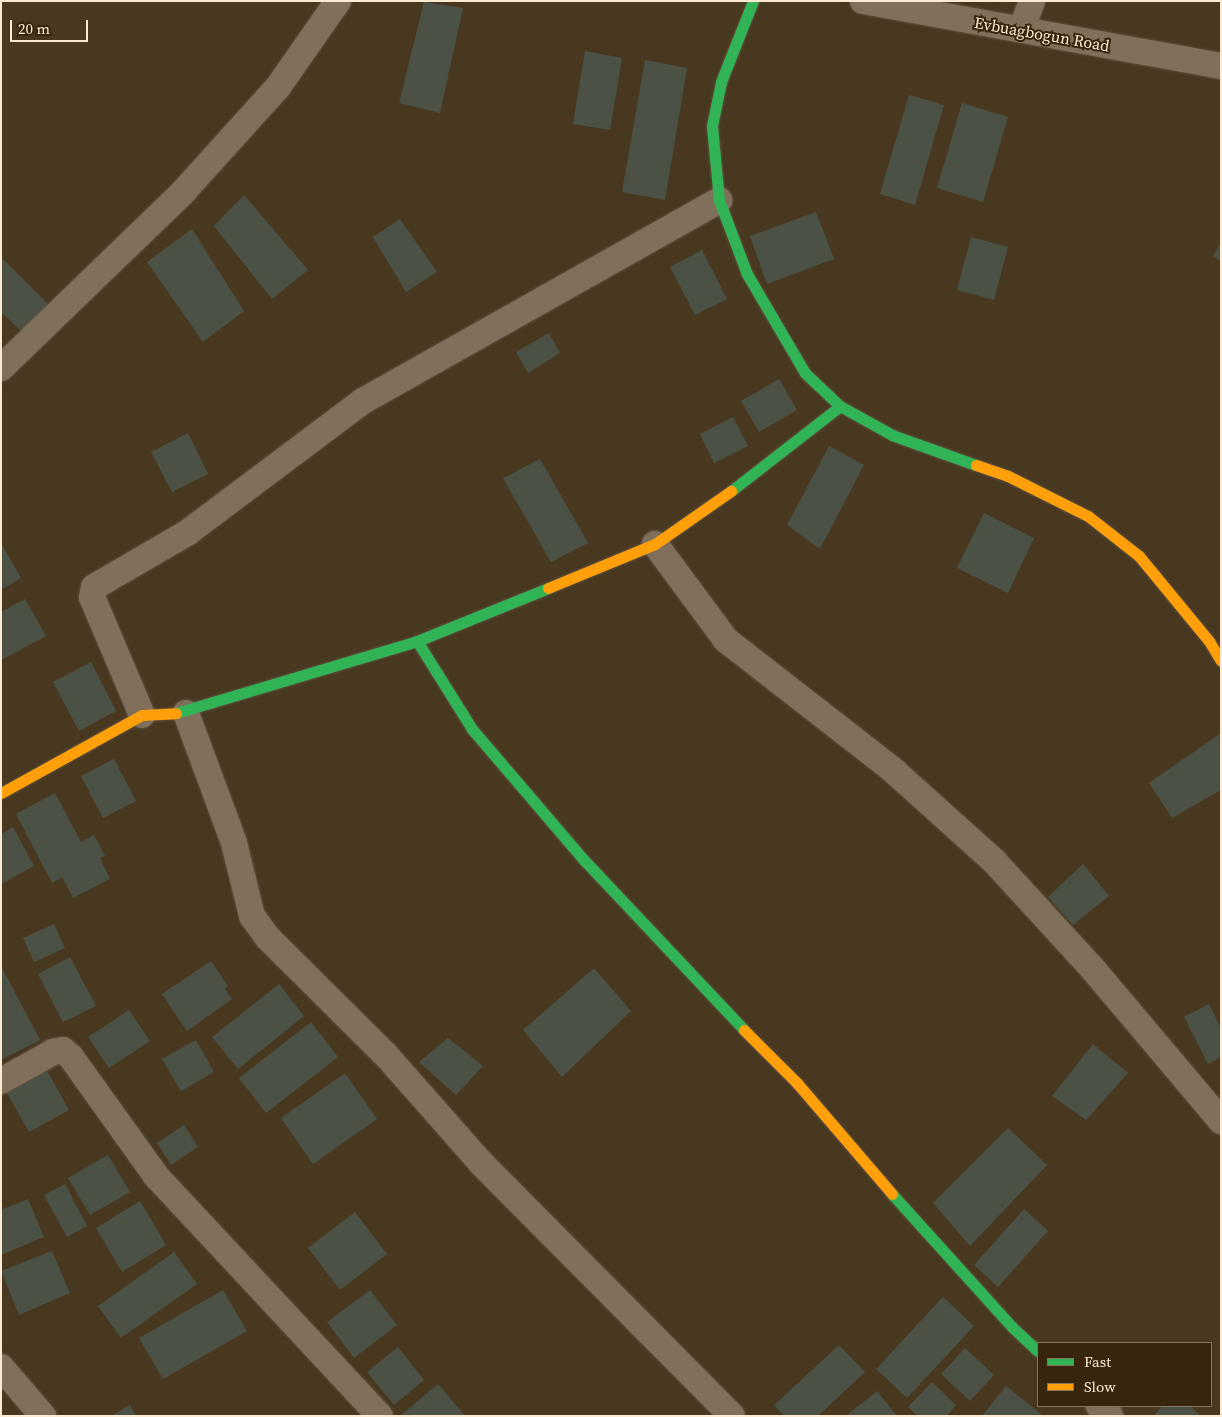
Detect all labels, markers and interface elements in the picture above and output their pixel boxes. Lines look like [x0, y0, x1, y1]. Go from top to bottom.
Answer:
scale bar [12, 10, 90, 42]
street label: Evbuagbogun Road [973, 13, 1111, 55]
text: 20 m [18, 18, 50, 39]
legend [1037, 1342, 1212, 1407]
text: Fast [1084, 1351, 1111, 1372]
text: Slow [1084, 1376, 1116, 1397]

